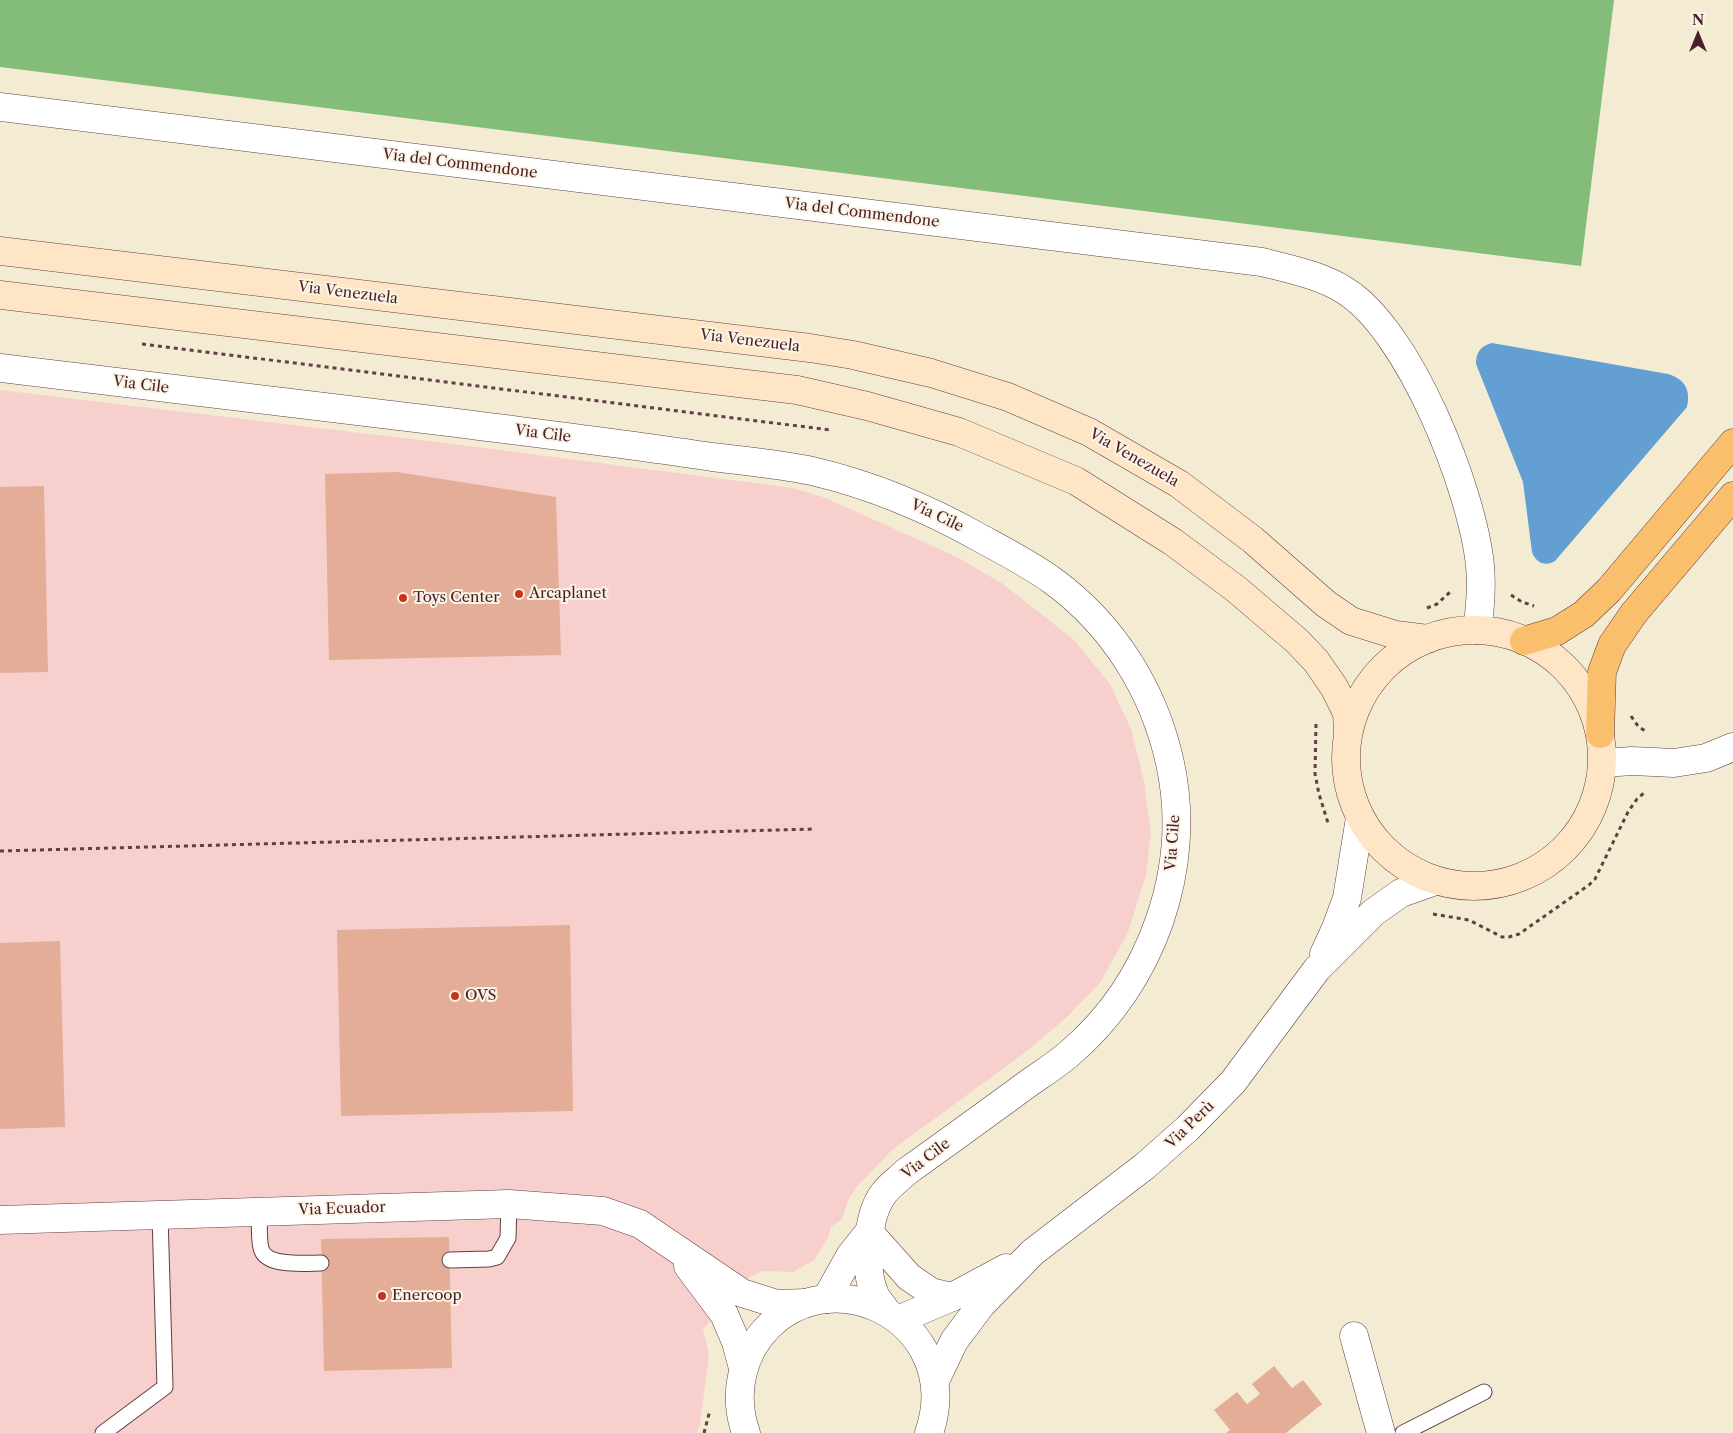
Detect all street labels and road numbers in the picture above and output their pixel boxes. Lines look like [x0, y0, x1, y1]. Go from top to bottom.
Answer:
street label: Via del Commendone [382, 146, 538, 182]
street label: Via del Commendone [784, 195, 940, 231]
street label: Via Venezuela [297, 278, 399, 308]
street label: Via Venezuela [699, 326, 801, 356]
street label: Via Cile [112, 373, 170, 397]
street label: Via Cile [514, 422, 572, 446]
street label: Via Venezuela [1086, 425, 1182, 491]
street label: Via Cile [908, 496, 966, 536]
street label: Via Cile [1162, 814, 1184, 872]
street label: Via Perù [1162, 1098, 1218, 1152]
street label: Via Cile [898, 1135, 954, 1183]
street label: Via Ecuador [298, 1198, 386, 1220]

